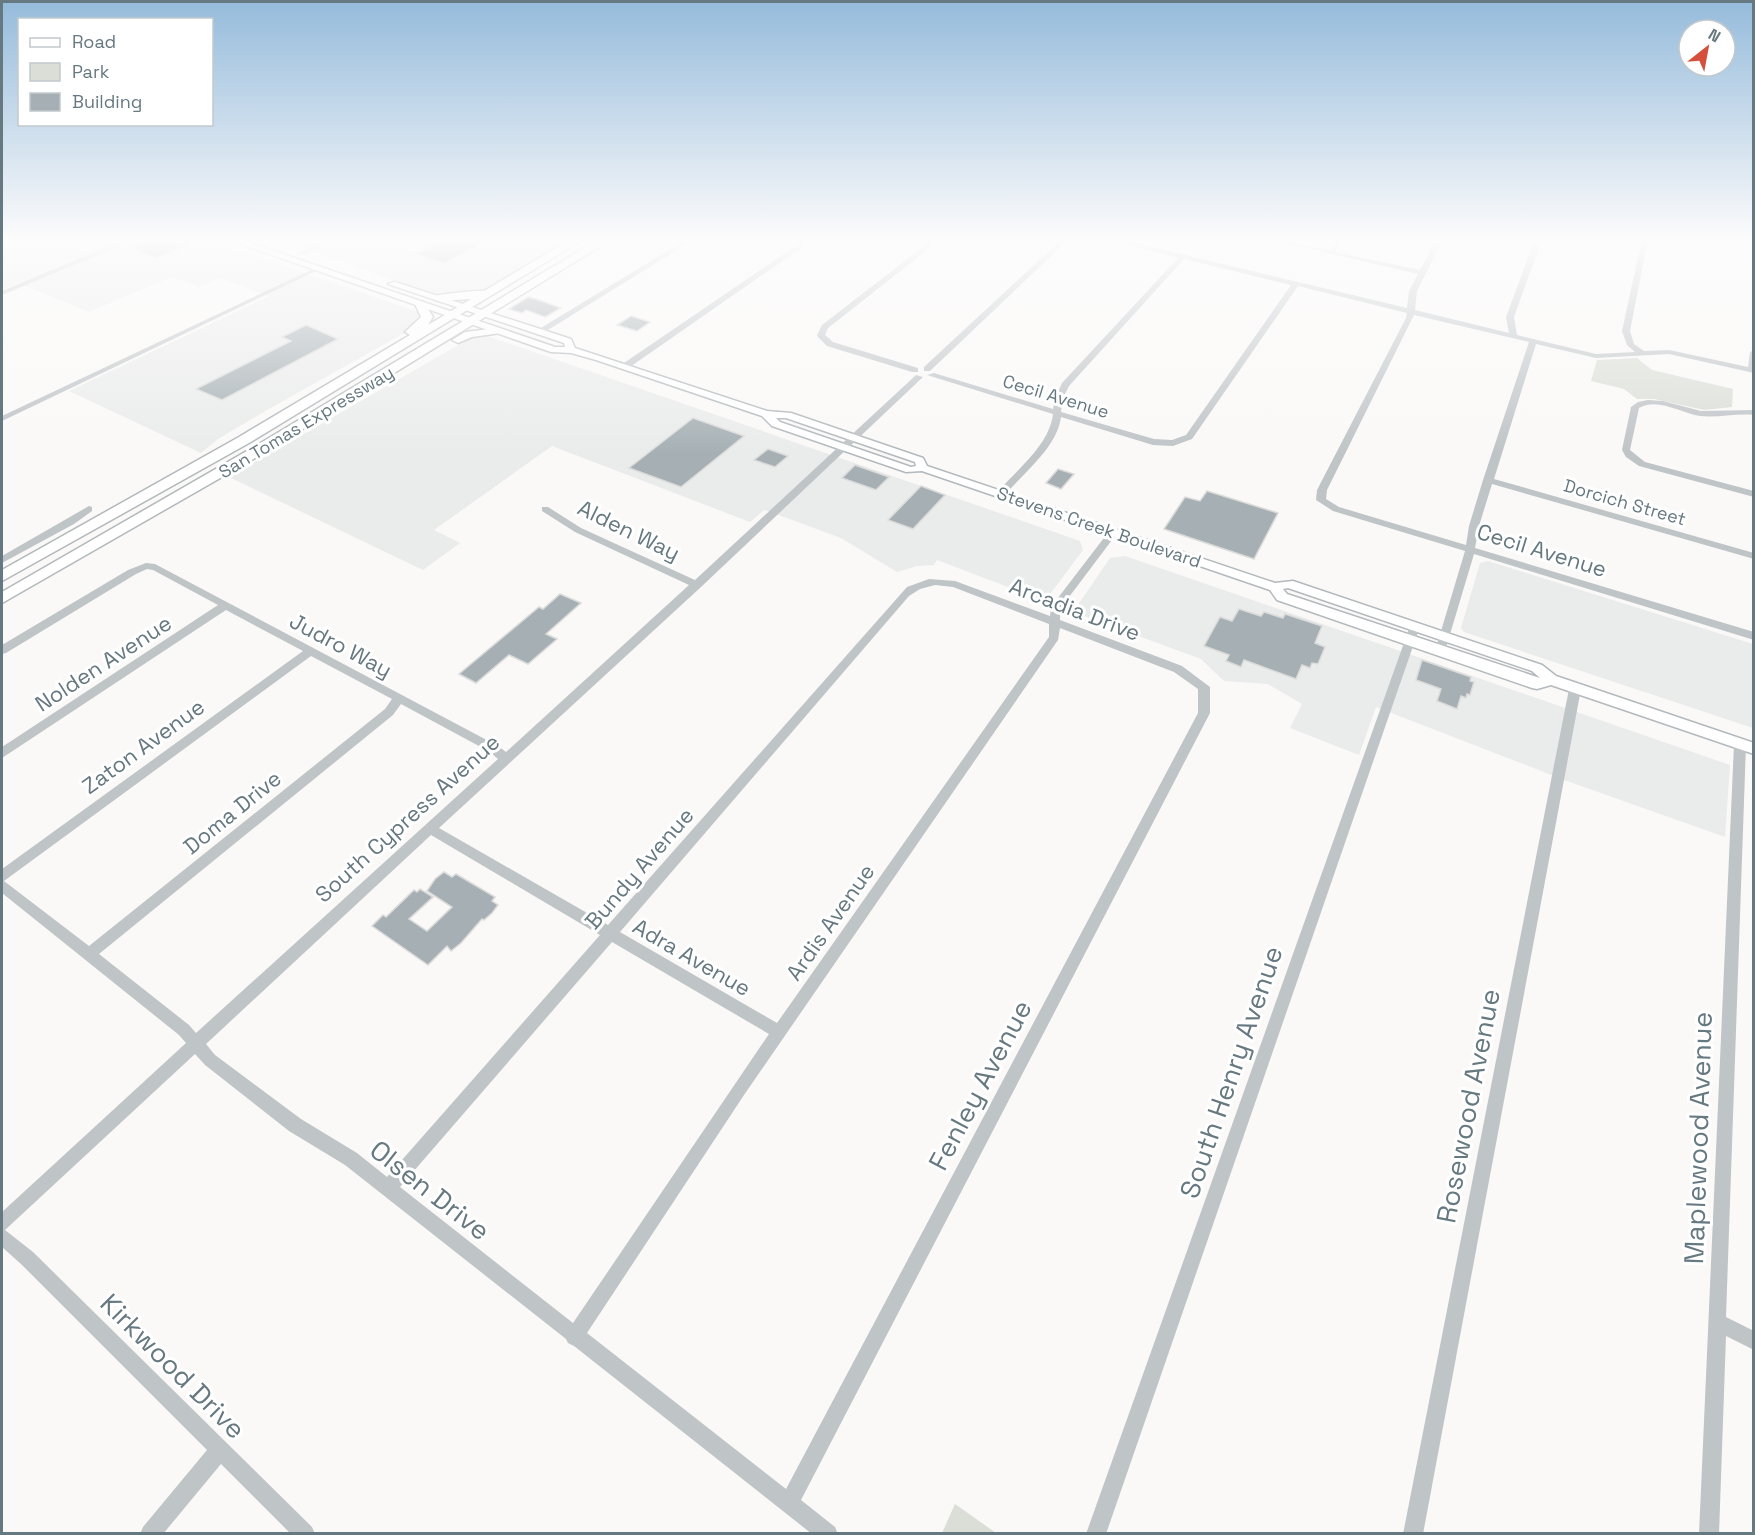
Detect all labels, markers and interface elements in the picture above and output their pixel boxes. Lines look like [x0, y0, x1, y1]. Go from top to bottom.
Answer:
legend [18, 18, 213, 126]
north arrow [1677, 18, 1737, 78]
text: N [1704, 24, 1724, 47]
text: Road [72, 30, 116, 53]
text: Park [72, 60, 110, 83]
text: Building [72, 90, 142, 113]
street label: San Tomas Expressway [214, 361, 398, 483]
street label: Cecil Avenue [1000, 369, 1112, 423]
street label: Dorcich Street [1561, 474, 1689, 530]
street label: Stevens Creek Boulevard [994, 481, 1204, 573]
street label: Alden Way [573, 493, 685, 567]
street label: Cecil Avenue [1474, 517, 1610, 583]
street label: Arcadia Drive [1006, 571, 1144, 647]
street label: Judro Way [285, 606, 397, 684]
street label: Nolden Avenue [29, 608, 177, 718]
street label: Zaton Avenue [76, 692, 210, 800]
street label: South Cypress Avenue [309, 728, 505, 908]
street label: Doma Drive [177, 764, 287, 860]
street label: Bundy Avenue [579, 801, 699, 935]
street label: Ardis Avenue [780, 858, 880, 986]
street label: Adra Avenue [628, 912, 756, 1002]
street label: South Henry Avenue [1171, 941, 1291, 1203]
street label: Rosewood Avenue [1428, 986, 1508, 1226]
street label: Fenley Avenue [920, 994, 1040, 1176]
street label: Maplewood Avenue [1676, 1011, 1720, 1265]
street label: Olsen Drive [363, 1132, 497, 1248]
street label: Kirkwood Drive [93, 1286, 253, 1446]

